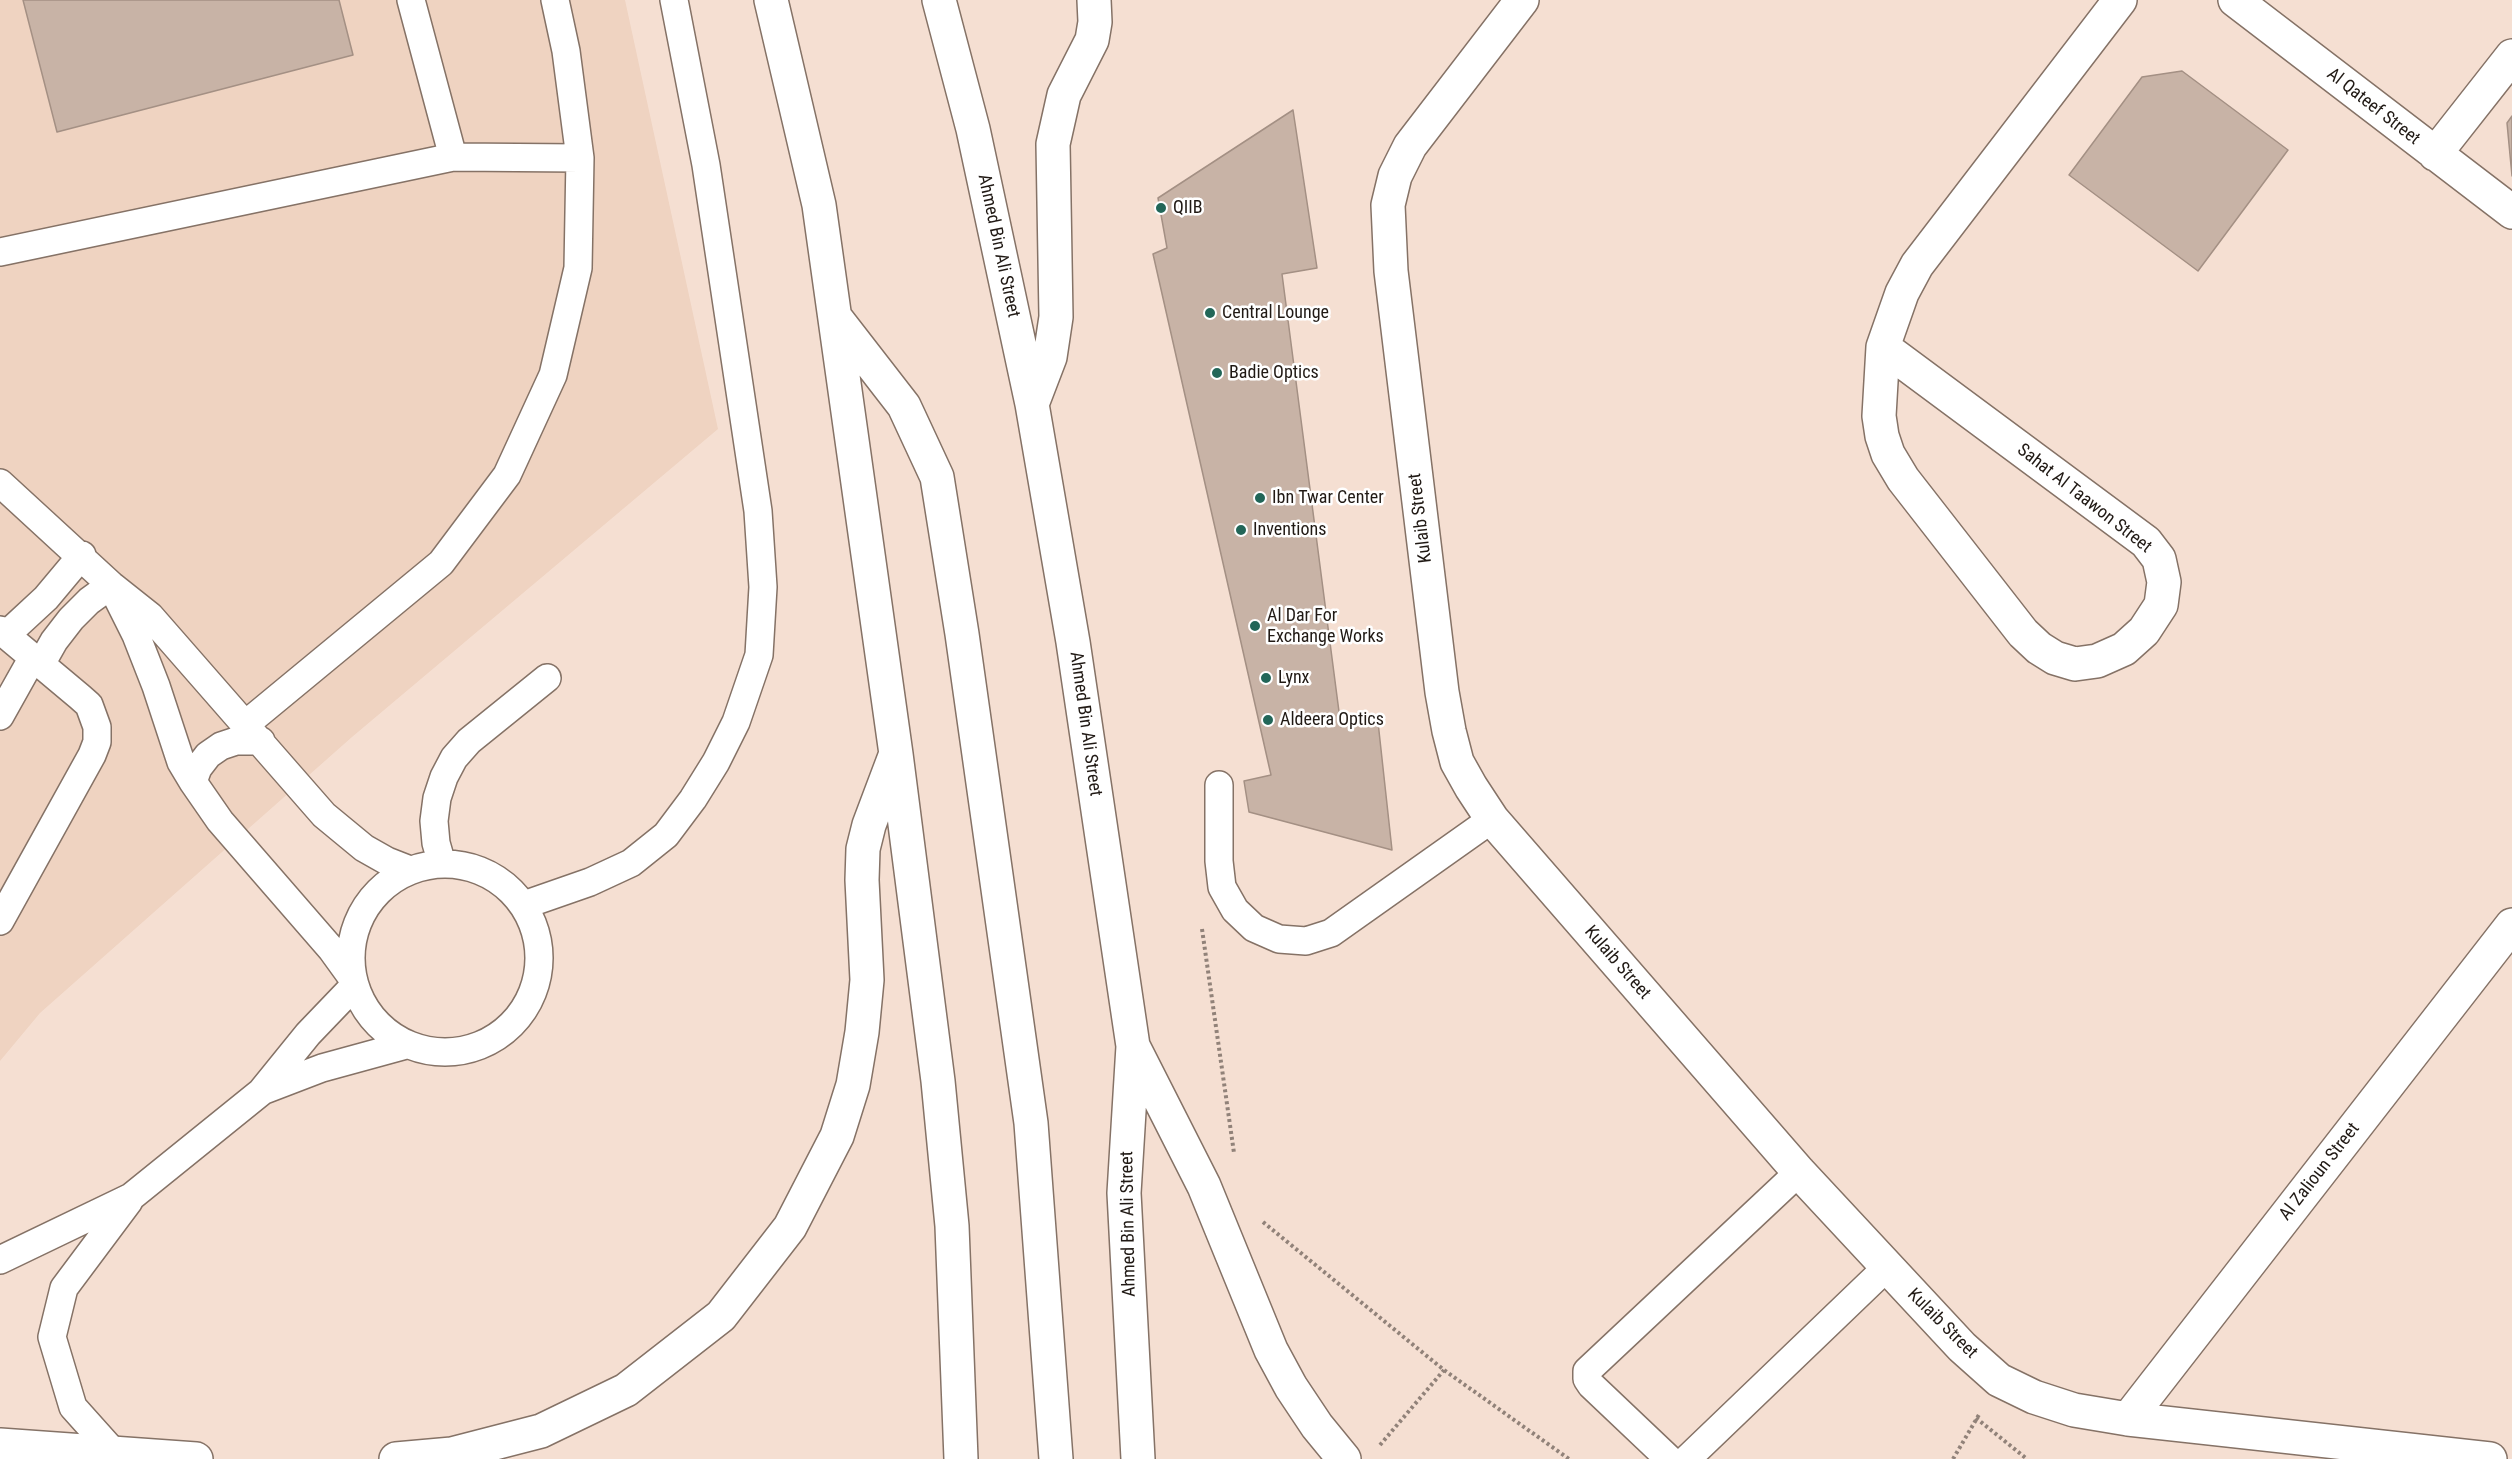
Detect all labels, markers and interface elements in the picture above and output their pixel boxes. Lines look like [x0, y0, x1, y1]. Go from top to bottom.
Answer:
street label: Al Qateef Street [2322, 64, 2424, 150]
street label: Ahmed Bin Ali Street [972, 172, 1024, 320]
place label: QIIB [1173, 197, 1203, 219]
marker: QIIB [1154, 201, 1168, 215]
place label: Central Lounge [1222, 302, 1329, 324]
marker: Central Lounge [1203, 306, 1217, 320]
place label: Badie Optics [1229, 362, 1319, 384]
marker: Badie Optics [1210, 366, 1224, 380]
street label: Sahat Al Taawon Street [2012, 440, 2156, 558]
street label: Kulaib Street [1405, 472, 1437, 564]
place label: Ibn Twar Center [1272, 487, 1384, 509]
marker: Ibn Twar Center [1253, 491, 1267, 505]
place label: Inventions [1253, 519, 1326, 541]
marker: Inventions [1234, 523, 1248, 537]
place label: Al Dar For Exchange Works [1267, 605, 1384, 648]
marker: Al Dar For Exchange Works [1248, 619, 1262, 633]
street label: Ahmed Bin Ali Street [1064, 650, 1106, 798]
place label: Lynx [1278, 667, 1310, 689]
marker: Lynx [1259, 671, 1273, 685]
place label: Aldeera Optics [1280, 709, 1384, 731]
marker: Aldeera Optics [1261, 713, 1275, 727]
street label: Kulaib Street [1579, 922, 1655, 1004]
street label: Al Zalioun Street [2275, 1119, 2365, 1225]
street label: Ahmed Bin Ali Street [1117, 1151, 1141, 1297]
street label: Kulaib Street [1902, 1284, 1982, 1364]

